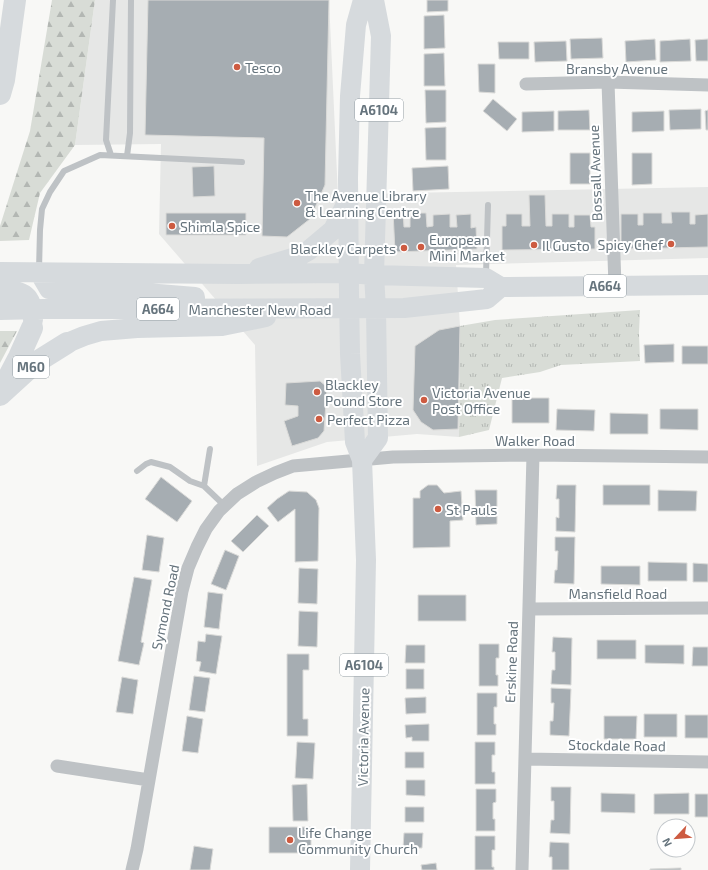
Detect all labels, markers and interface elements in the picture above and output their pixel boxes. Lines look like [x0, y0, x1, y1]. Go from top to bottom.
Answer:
place label: Tesco [245, 59, 281, 76]
street label: Bransby Avenue [566, 60, 668, 77]
marker: Tesco [232, 62, 242, 72]
road number: A6104 [355, 99, 403, 121]
street label: Bossall Avenue [585, 125, 605, 221]
place label: The Avenue Library & Learning Centre [305, 187, 427, 220]
marker: The Avenue Library & Learning Centre [292, 198, 302, 208]
place label: Shimla Spice [180, 218, 260, 235]
marker: Shimla Spice [167, 221, 177, 231]
place label: European Mini Market [429, 231, 505, 264]
place label: Spicy Chef [598, 236, 664, 253]
place label: Il Gusto [542, 237, 590, 254]
marker: Spicy Chef [666, 239, 676, 249]
place label: Blackley Carpets [290, 240, 396, 257]
marker: Il Gusto [529, 240, 539, 250]
marker: European Mini Market [416, 242, 426, 252]
marker: Blackley Carpets [399, 243, 409, 253]
road number: A664 [584, 275, 626, 297]
road number: A664 [137, 298, 179, 320]
street label: Manchester New Road [188, 301, 332, 318]
road number: M60 [13, 356, 49, 378]
place label: Blackley Pound Store [325, 376, 402, 409]
place label: Victoria Avenue Post Office [432, 384, 531, 417]
marker: Blackley Pound Store [312, 387, 322, 397]
marker: Victoria Avenue Post Office [419, 395, 429, 405]
place label: Perfect Pizza [327, 411, 410, 428]
marker: Perfect Pizza [314, 414, 324, 424]
street label: Walker Road [495, 432, 575, 449]
place label: St Pauls [446, 501, 497, 518]
marker: St Pauls [433, 504, 443, 514]
street label: Symond Road [148, 563, 182, 651]
street label: Mansfield Road [569, 585, 667, 602]
street label: Erskine Road [501, 621, 521, 703]
road number: A6104 [340, 654, 388, 676]
street label: Victoria Avenue [354, 688, 372, 786]
street label: Stockdale Road [568, 736, 666, 754]
north arrow [656, 818, 696, 858]
place label: Life Change Community Church [298, 824, 418, 857]
marker: Life Change Community Church [285, 835, 295, 845]
text: N [659, 836, 674, 849]

